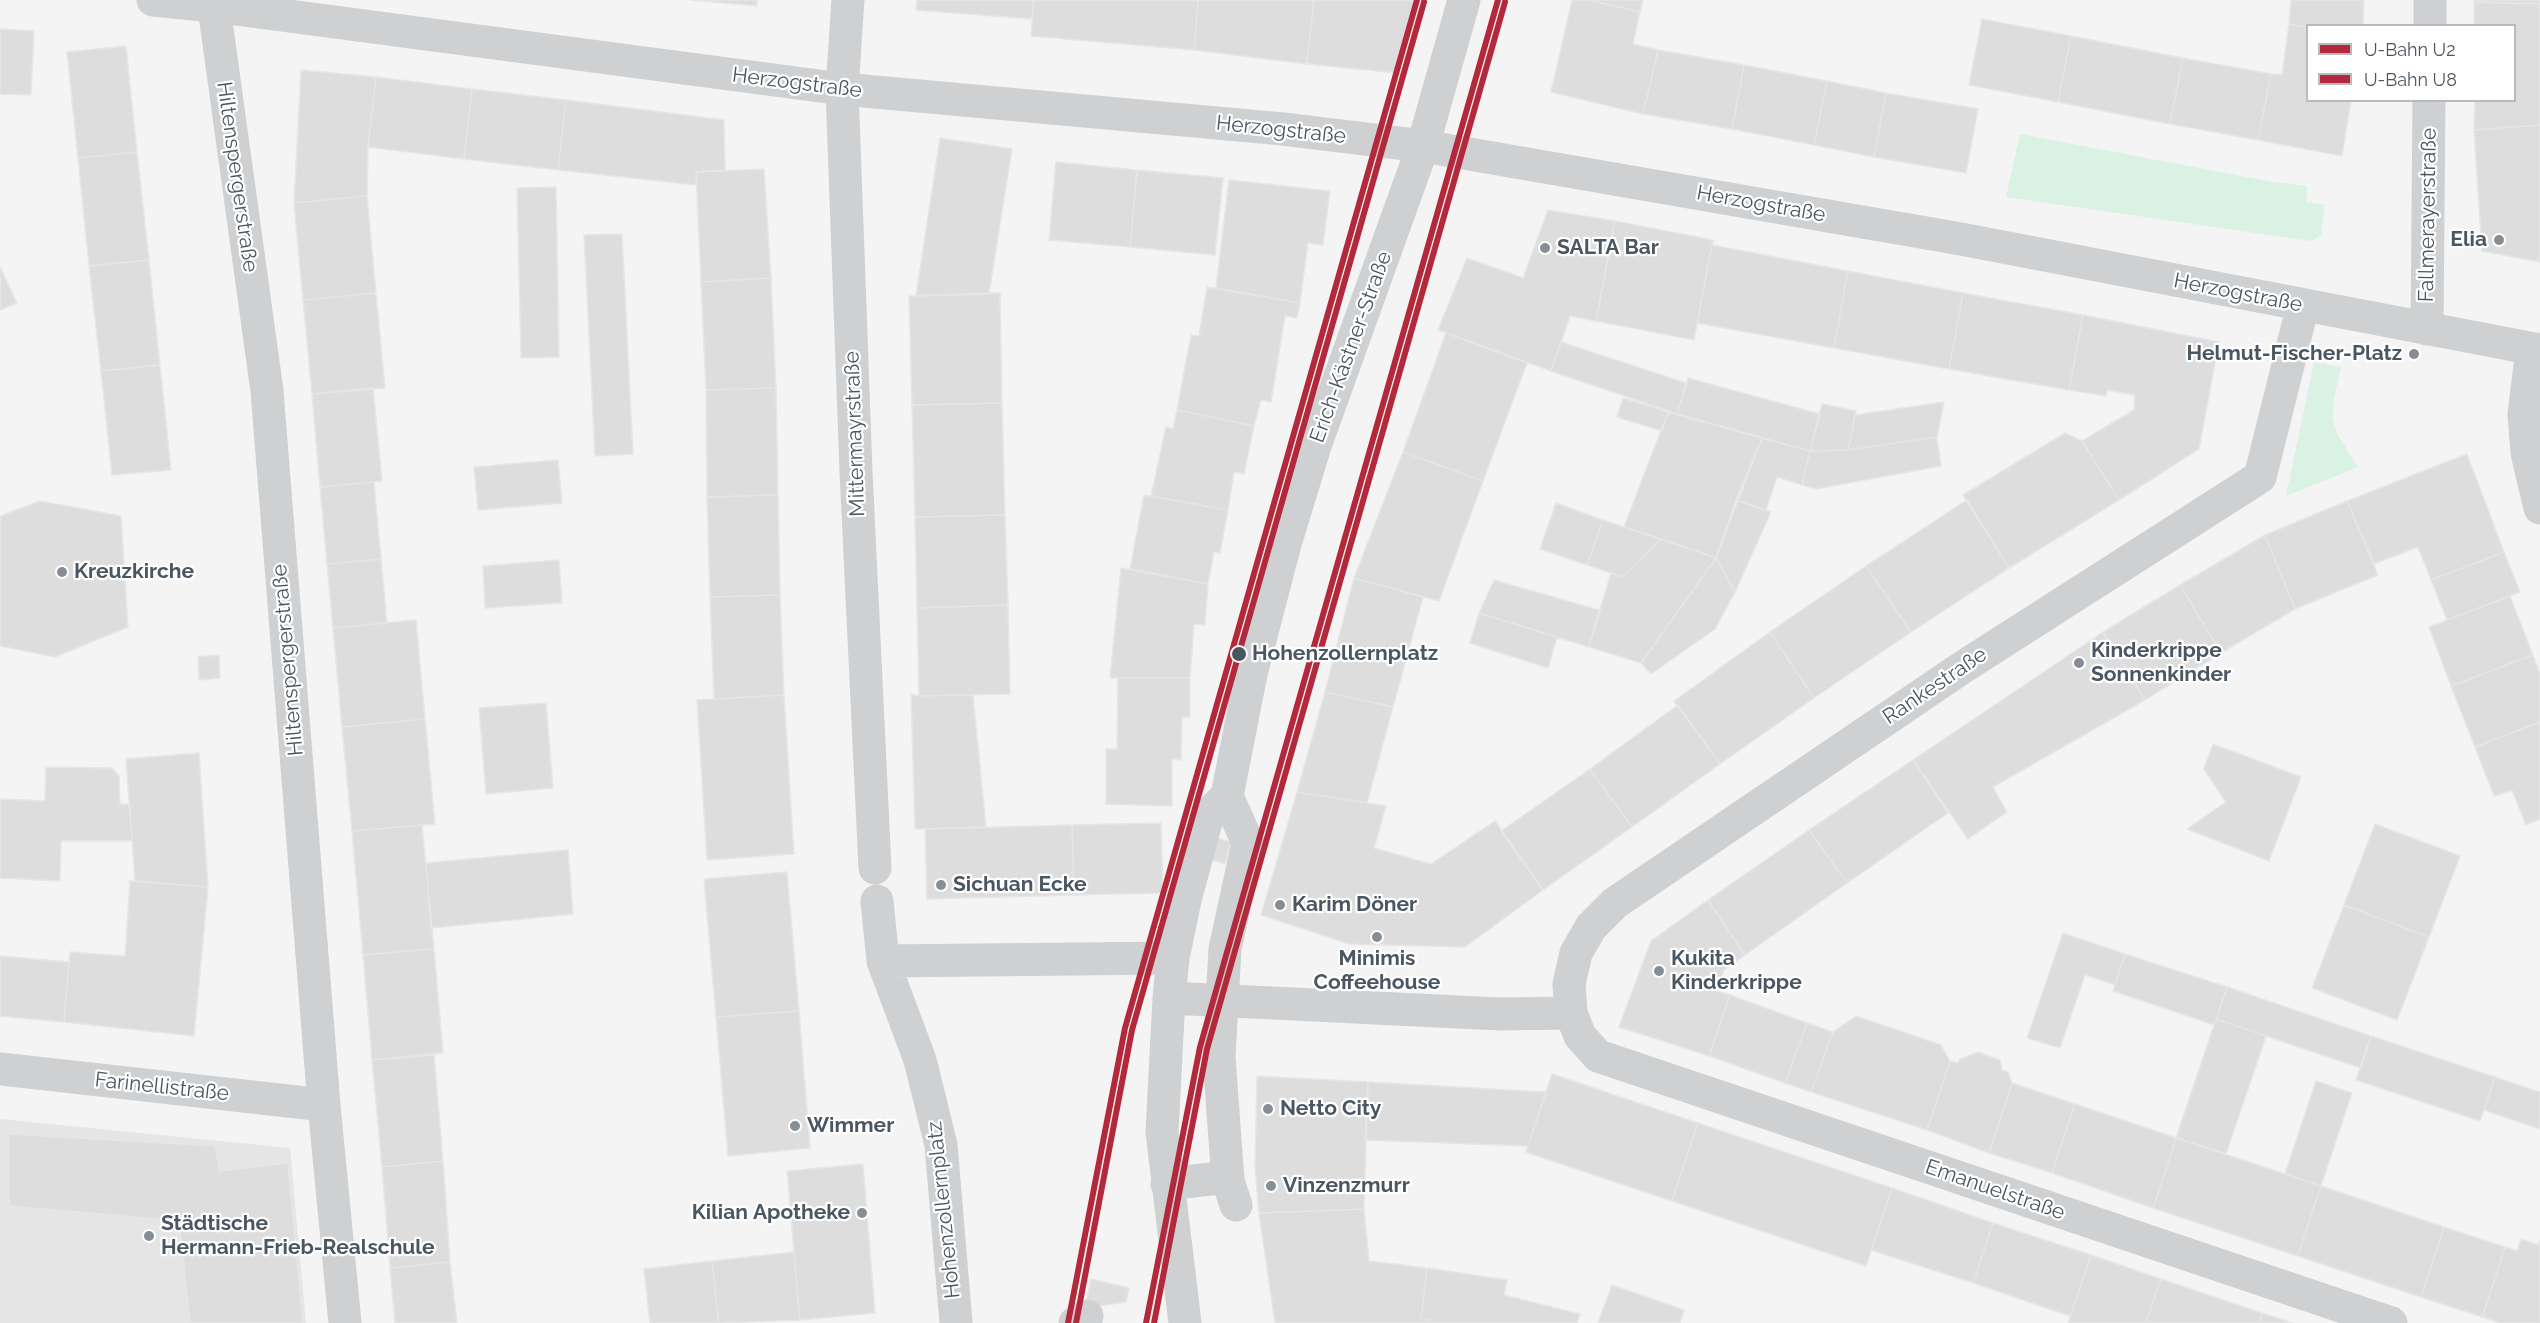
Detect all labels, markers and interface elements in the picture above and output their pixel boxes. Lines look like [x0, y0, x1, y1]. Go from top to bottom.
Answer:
legend [2306, 24, 2516, 102]
text: U-Bahn U2 [2364, 39, 2456, 60]
street label: Herzogstraße [731, 63, 863, 103]
text: U-Bahn U8 [2364, 69, 2457, 90]
street label: Hiltenspergerstraße [211, 80, 263, 274]
street label: Herzogstraße [1215, 111, 1347, 149]
street label: Fallmerayerstraße [2414, 128, 2442, 302]
street label: Herzogstraße [1695, 180, 1827, 228]
place label: Elia [2450, 227, 2487, 253]
marker: Elia [2492, 233, 2506, 247]
place label: SALTA Bar [1557, 235, 1659, 261]
marker: SALTA Bar [1538, 241, 1552, 255]
street label: Erich-Kästner-Straße [1305, 248, 1397, 446]
street label: Herzogstraße [2172, 268, 2304, 318]
place label: Helmut-Fischer-Platz [2186, 341, 2402, 367]
marker: Helmut-Fischer-Platz [2407, 347, 2421, 361]
street label: Mittermayrstraße [840, 351, 870, 517]
place label: Kreuzkirche [74, 559, 194, 585]
street label: Hiltenspergerstraße [267, 563, 309, 757]
marker: Kreuzkirche [55, 565, 69, 579]
place label: Kinderkrippe Sonnenkinder [2091, 638, 2231, 688]
place label: Hohenzollernplatz [1252, 641, 1438, 667]
street label: Rankestraße [1878, 642, 1992, 730]
marker: Hohenzollernplatz [1230, 645, 1248, 663]
marker: Kinderkrippe Sonnenkinder [2072, 656, 2086, 670]
place label: Sichuan Ecke [953, 872, 1086, 898]
marker: Sichuan Ecke [934, 878, 948, 892]
place label: Karim Döner [1292, 892, 1417, 918]
marker: Karim Döner [1273, 898, 1287, 912]
marker: Minimis Coffeehouse [1370, 930, 1384, 944]
place label: Minimis Coffeehouse [1314, 946, 1440, 996]
place label: Kukita Kinderkrippe [1671, 946, 1802, 996]
marker: Kukita Kinderkrippe [1652, 964, 1666, 978]
street label: Farinellistraße [94, 1067, 230, 1107]
place label: Netto City [1280, 1096, 1381, 1122]
marker: Netto City [1261, 1102, 1275, 1116]
place label: Wimmer [807, 1113, 894, 1139]
marker: Wimmer [788, 1119, 802, 1133]
street label: Hohenzollernplatz [922, 1120, 966, 1300]
street label: Emanuelstraße [1922, 1154, 2068, 1226]
place label: Vinzenzmurr [1283, 1173, 1410, 1199]
marker: Vinzenzmurr [1264, 1179, 1278, 1193]
place label: Kilian Apotheke [692, 1200, 850, 1226]
marker: Kilian Apotheke [855, 1206, 869, 1220]
place label: Städtische Hermann-Frieb-Realschule [161, 1211, 435, 1261]
marker: Städtische Hermann-Frieb-Realschule [142, 1229, 156, 1243]

